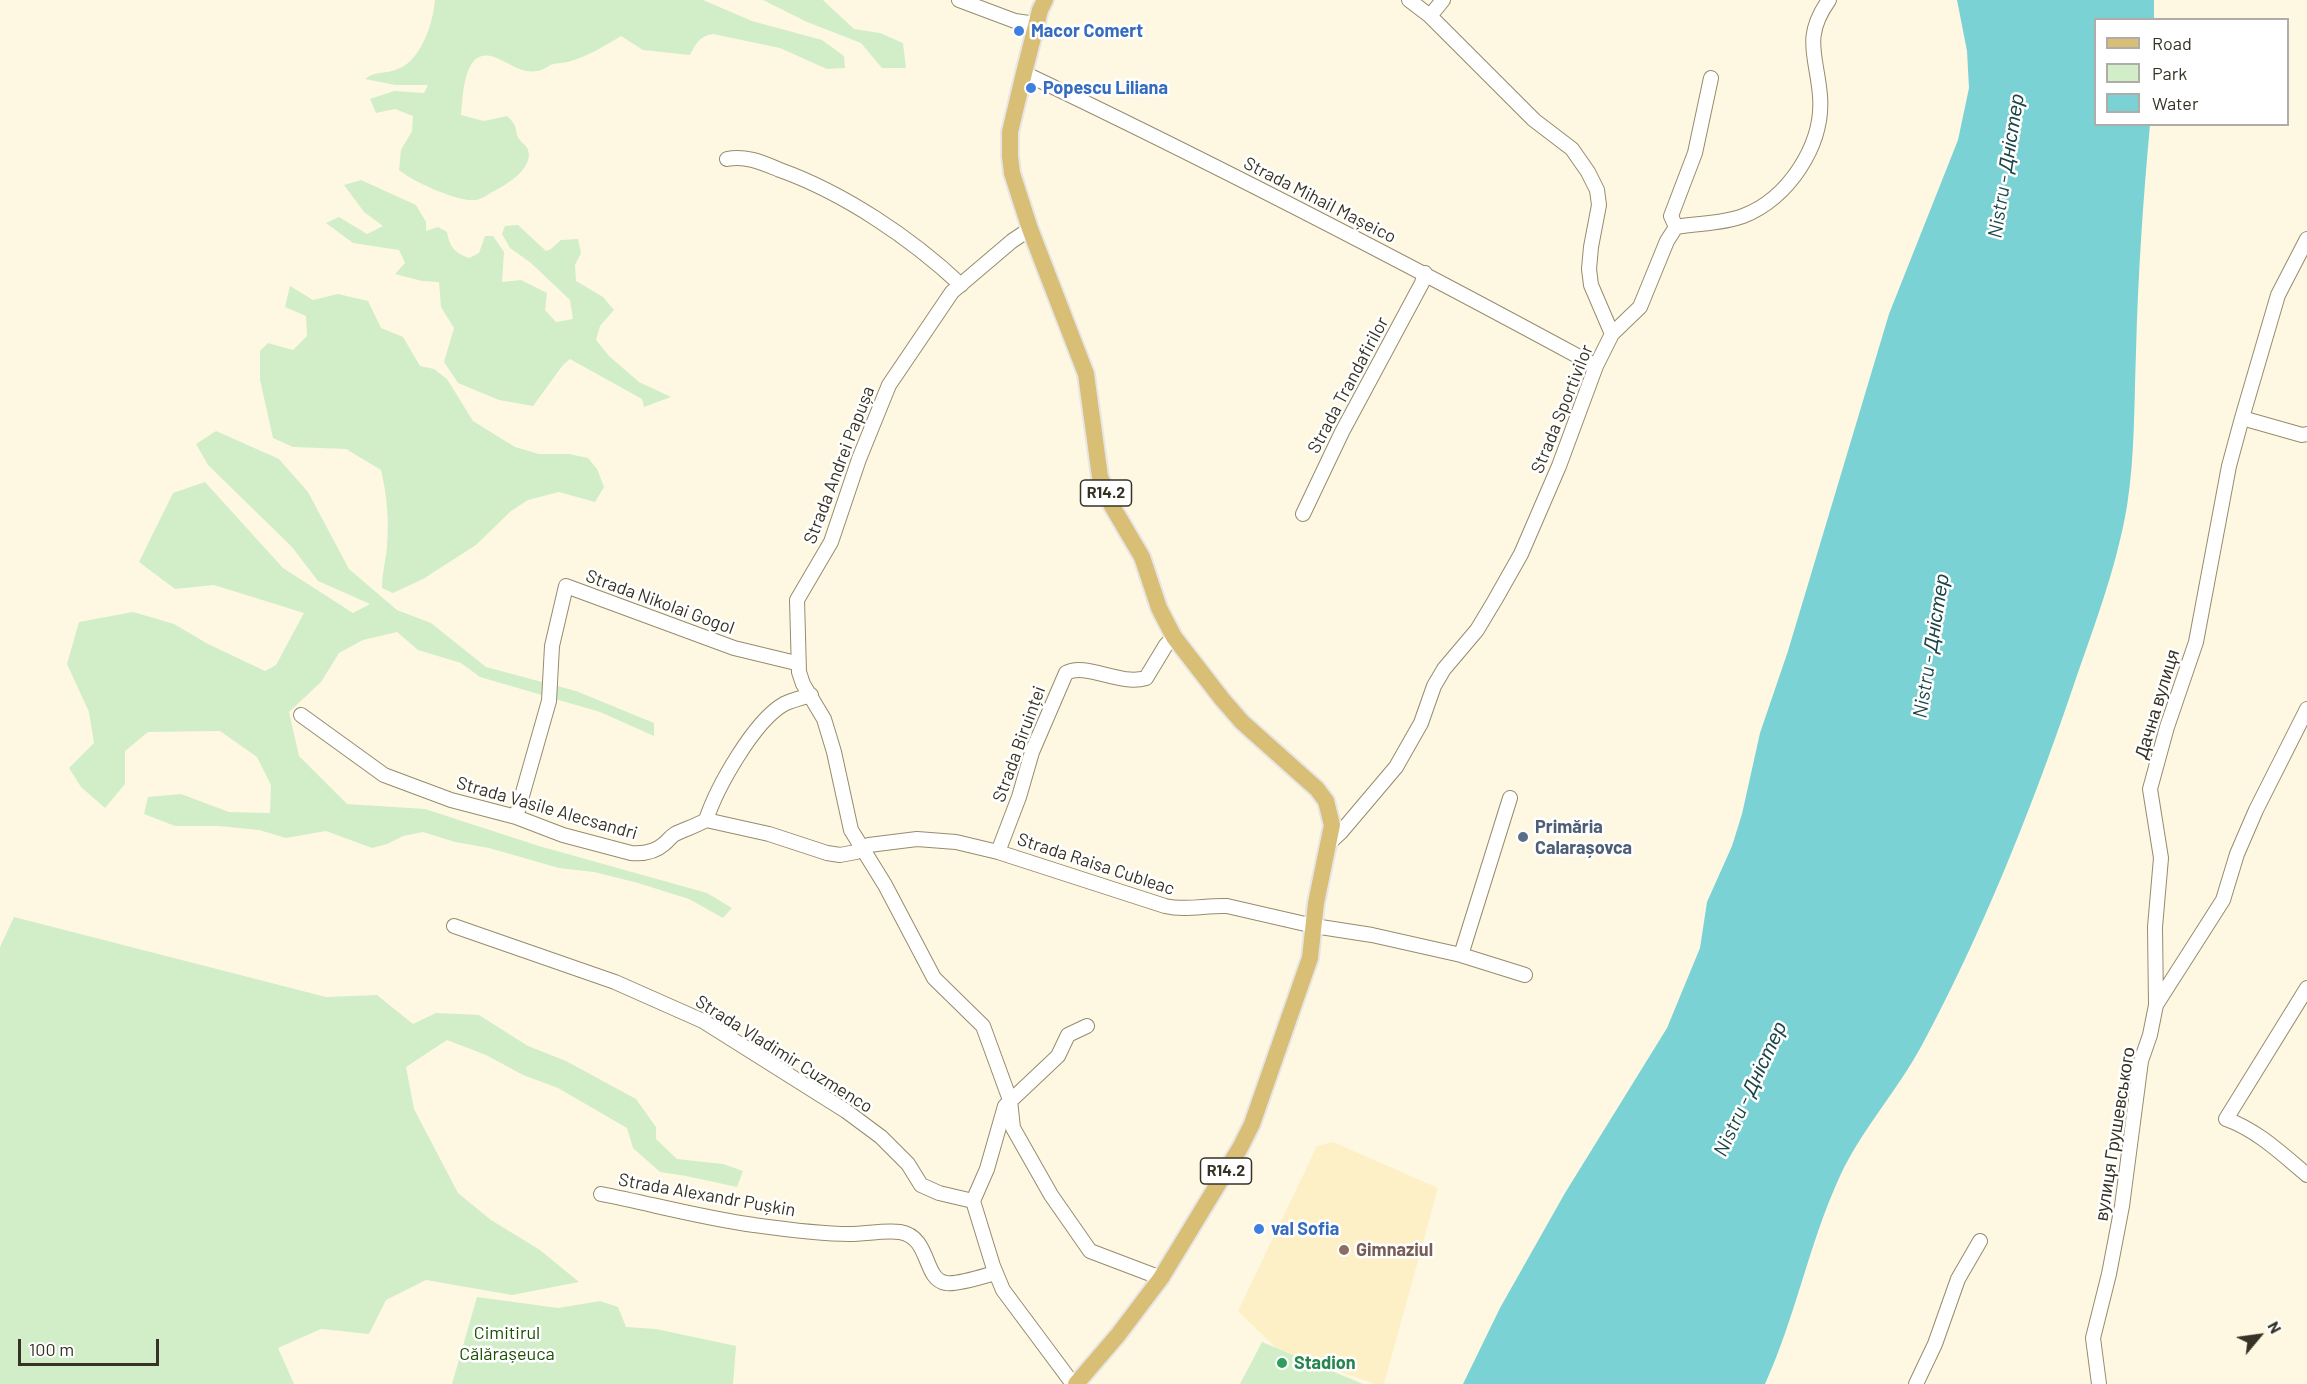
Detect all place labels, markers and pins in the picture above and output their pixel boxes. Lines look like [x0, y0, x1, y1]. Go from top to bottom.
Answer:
place label: Macor Comert [1031, 20, 1143, 42]
marker: Macor Comert [1012, 24, 1026, 38]
place label: Popescu Liliana [1043, 77, 1168, 99]
marker: Popescu Liliana [1024, 81, 1038, 95]
place label: Primăria Calarașovca [1535, 816, 1632, 858]
marker: Primăria Calarașovca [1516, 830, 1530, 844]
place label: val Sofia [1271, 1218, 1339, 1240]
marker: val Sofia [1252, 1222, 1266, 1236]
place label: Gimnaziul [1356, 1239, 1433, 1261]
marker: Gimnaziul [1337, 1243, 1351, 1257]
place label: Stadion [1294, 1352, 1356, 1374]
marker: Stadion [1275, 1356, 1289, 1370]

